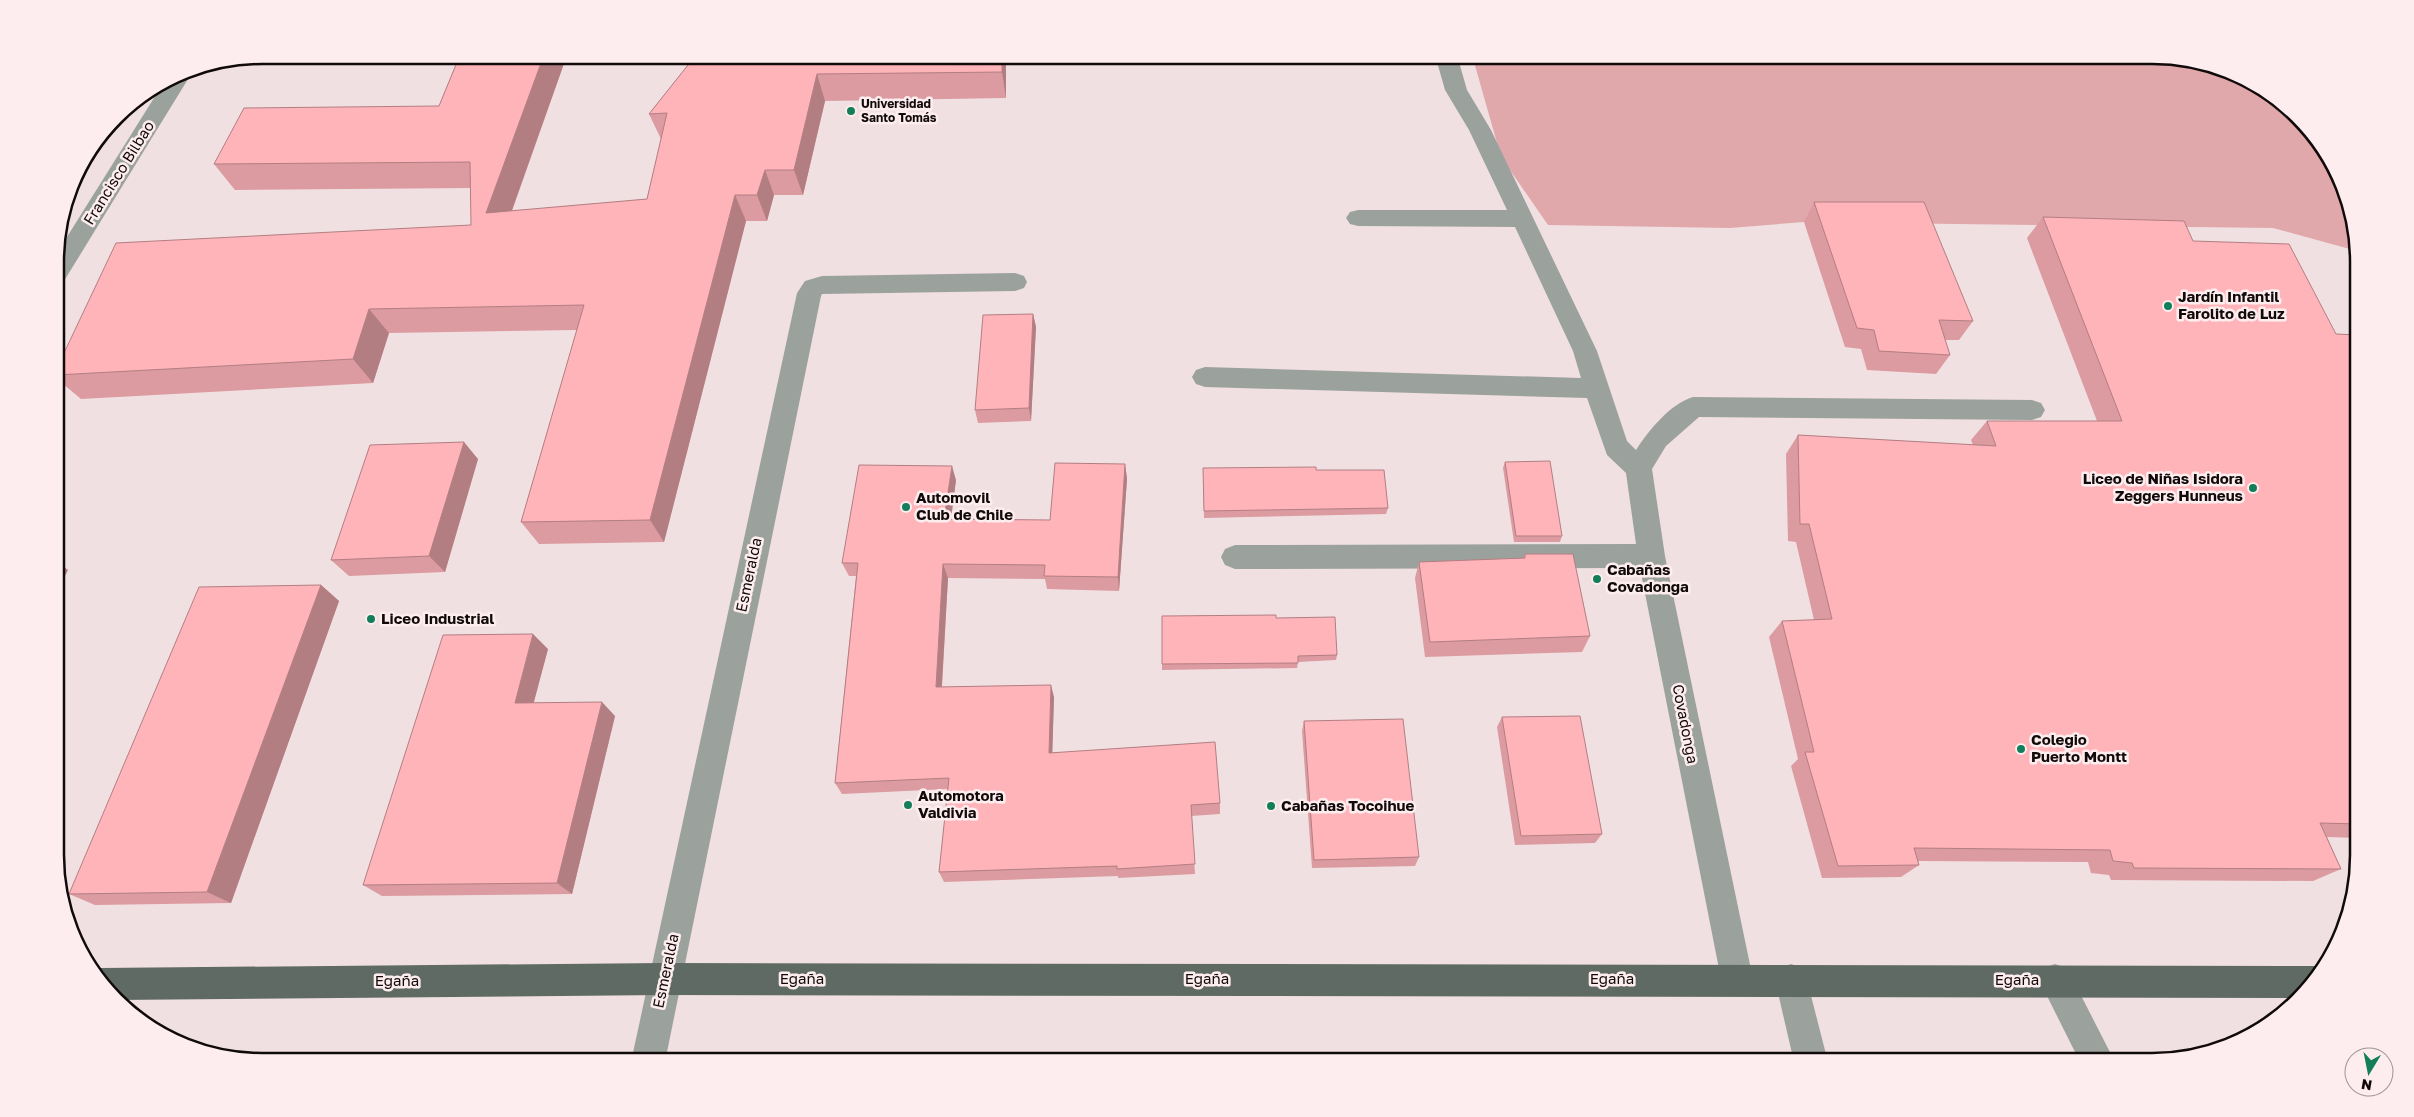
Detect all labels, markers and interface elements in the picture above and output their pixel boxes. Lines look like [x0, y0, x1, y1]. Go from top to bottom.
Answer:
place label: Universidad Santo Tomás [861, 96, 937, 125]
marker: Universidad Santo Tomás [845, 105, 857, 117]
street label: Francisco Bilbao [79, 117, 157, 228]
place label: Jardín Infantil Farolito de Luz [2178, 287, 2285, 322]
marker: Jardín Infantil Farolito de Luz [2162, 300, 2174, 312]
place label: Liceo de Niñas Isidora Zeggers Hunneus [2083, 469, 2243, 504]
marker: Liceo de Niñas Isidora Zeggers Hunneus [2247, 482, 2259, 494]
place label: Automovil Club de Chile [916, 488, 1013, 523]
marker: Automovil Club de Chile [900, 501, 912, 513]
street label: Esmeralda [731, 536, 765, 614]
place label: Cabañas Covadonga [1607, 560, 1689, 595]
marker: Cabañas Covadonga [1591, 573, 1603, 585]
place label: Liceo Industrial [381, 609, 494, 627]
marker: Liceo Industrial [365, 613, 377, 625]
street label: Covadonga [1669, 683, 1702, 765]
place label: Colegio Puerto Montt [2031, 730, 2127, 765]
marker: Colegio Puerto Montt [2015, 743, 2027, 755]
place label: Automotora Valdivia [918, 786, 1004, 821]
place label: Cabañas Tocoihue [1281, 796, 1414, 814]
marker: Automotora Valdivia [902, 799, 914, 811]
marker: Cabañas Tocoihue [1265, 800, 1277, 812]
street label: Esmeralda [648, 932, 682, 1010]
street label: Egaña [780, 969, 824, 987]
street label: Egaña [1185, 969, 1229, 987]
street label: Egaña [1590, 969, 1634, 987]
street label: Egaña [1995, 970, 2039, 988]
street label: Egaña [375, 971, 419, 989]
north arrow [2344, 1047, 2394, 1097]
text: N [2360, 1076, 2373, 1095]

